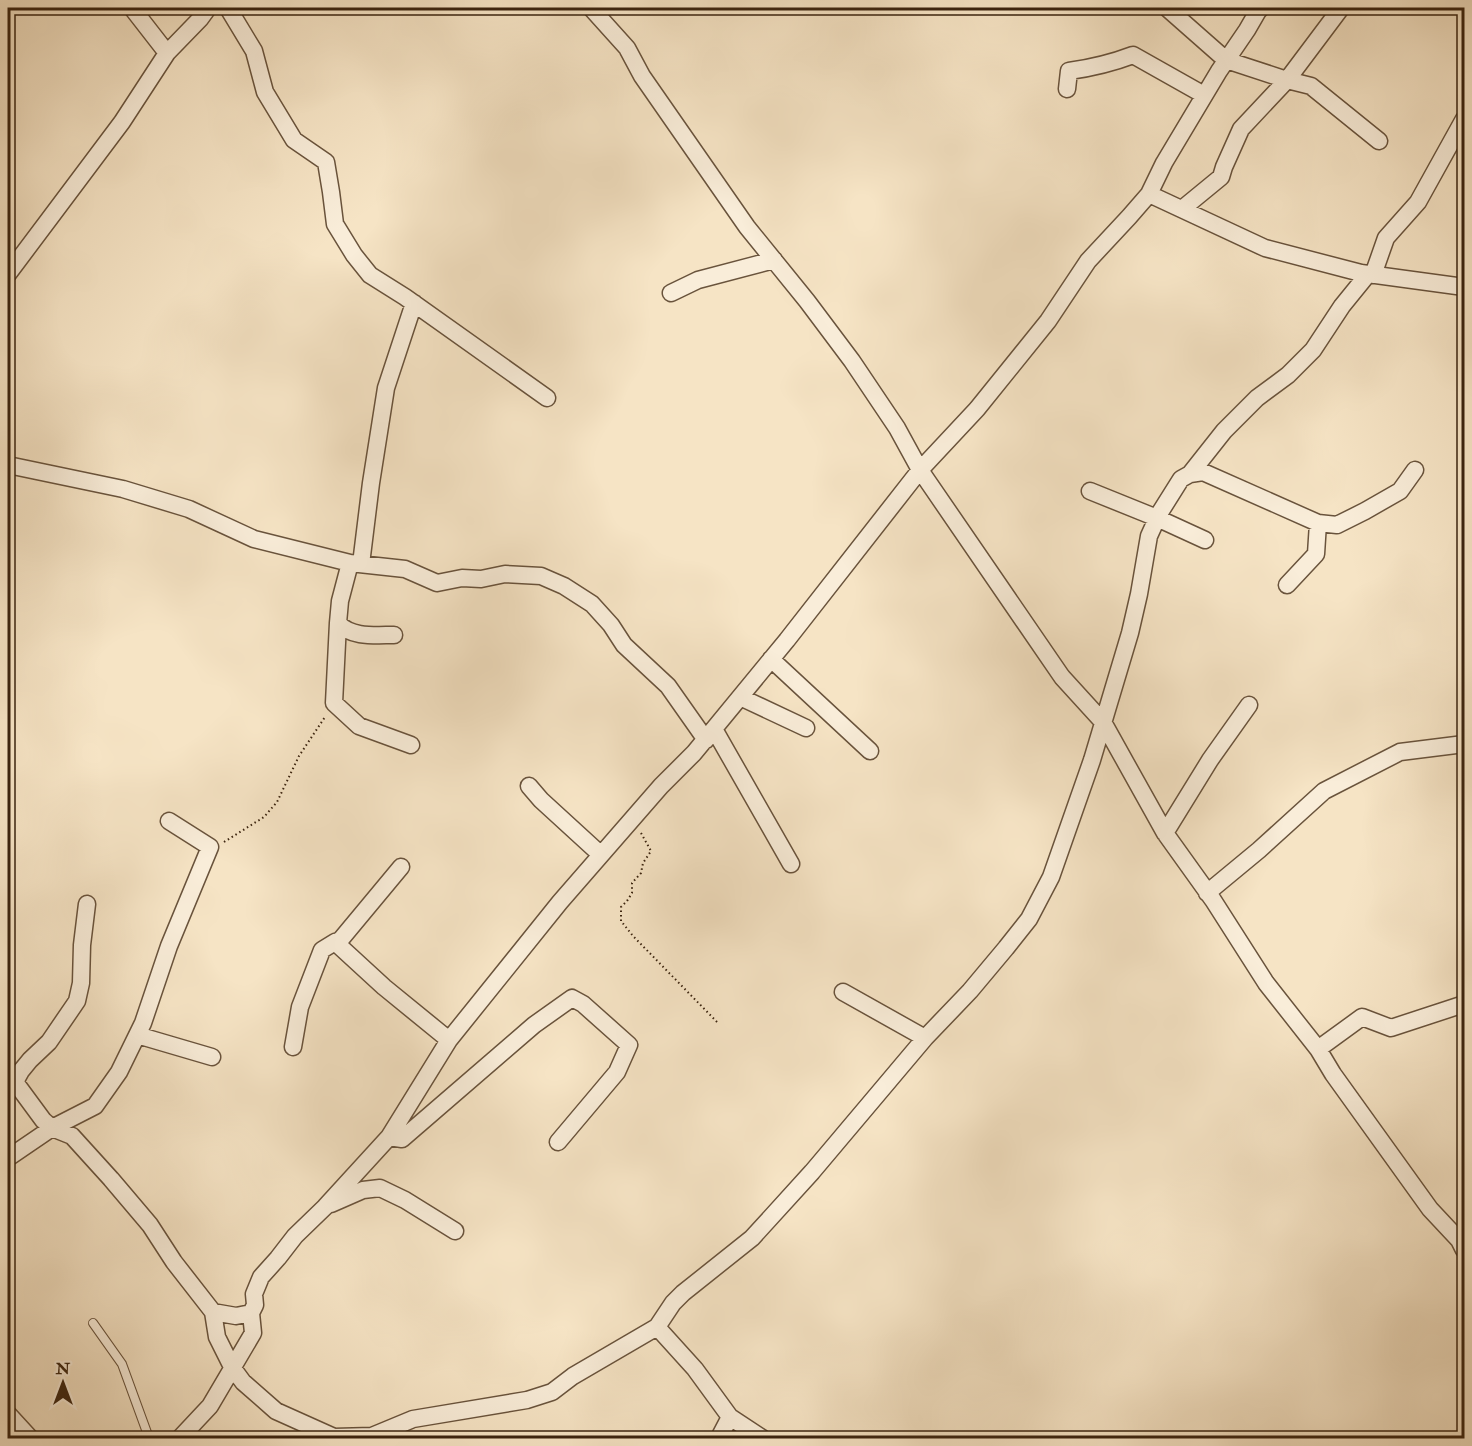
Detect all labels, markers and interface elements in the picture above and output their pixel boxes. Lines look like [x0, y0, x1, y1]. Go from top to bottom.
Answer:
north arrow [33, 1353, 93, 1413]
text: N [55, 1359, 71, 1379]

